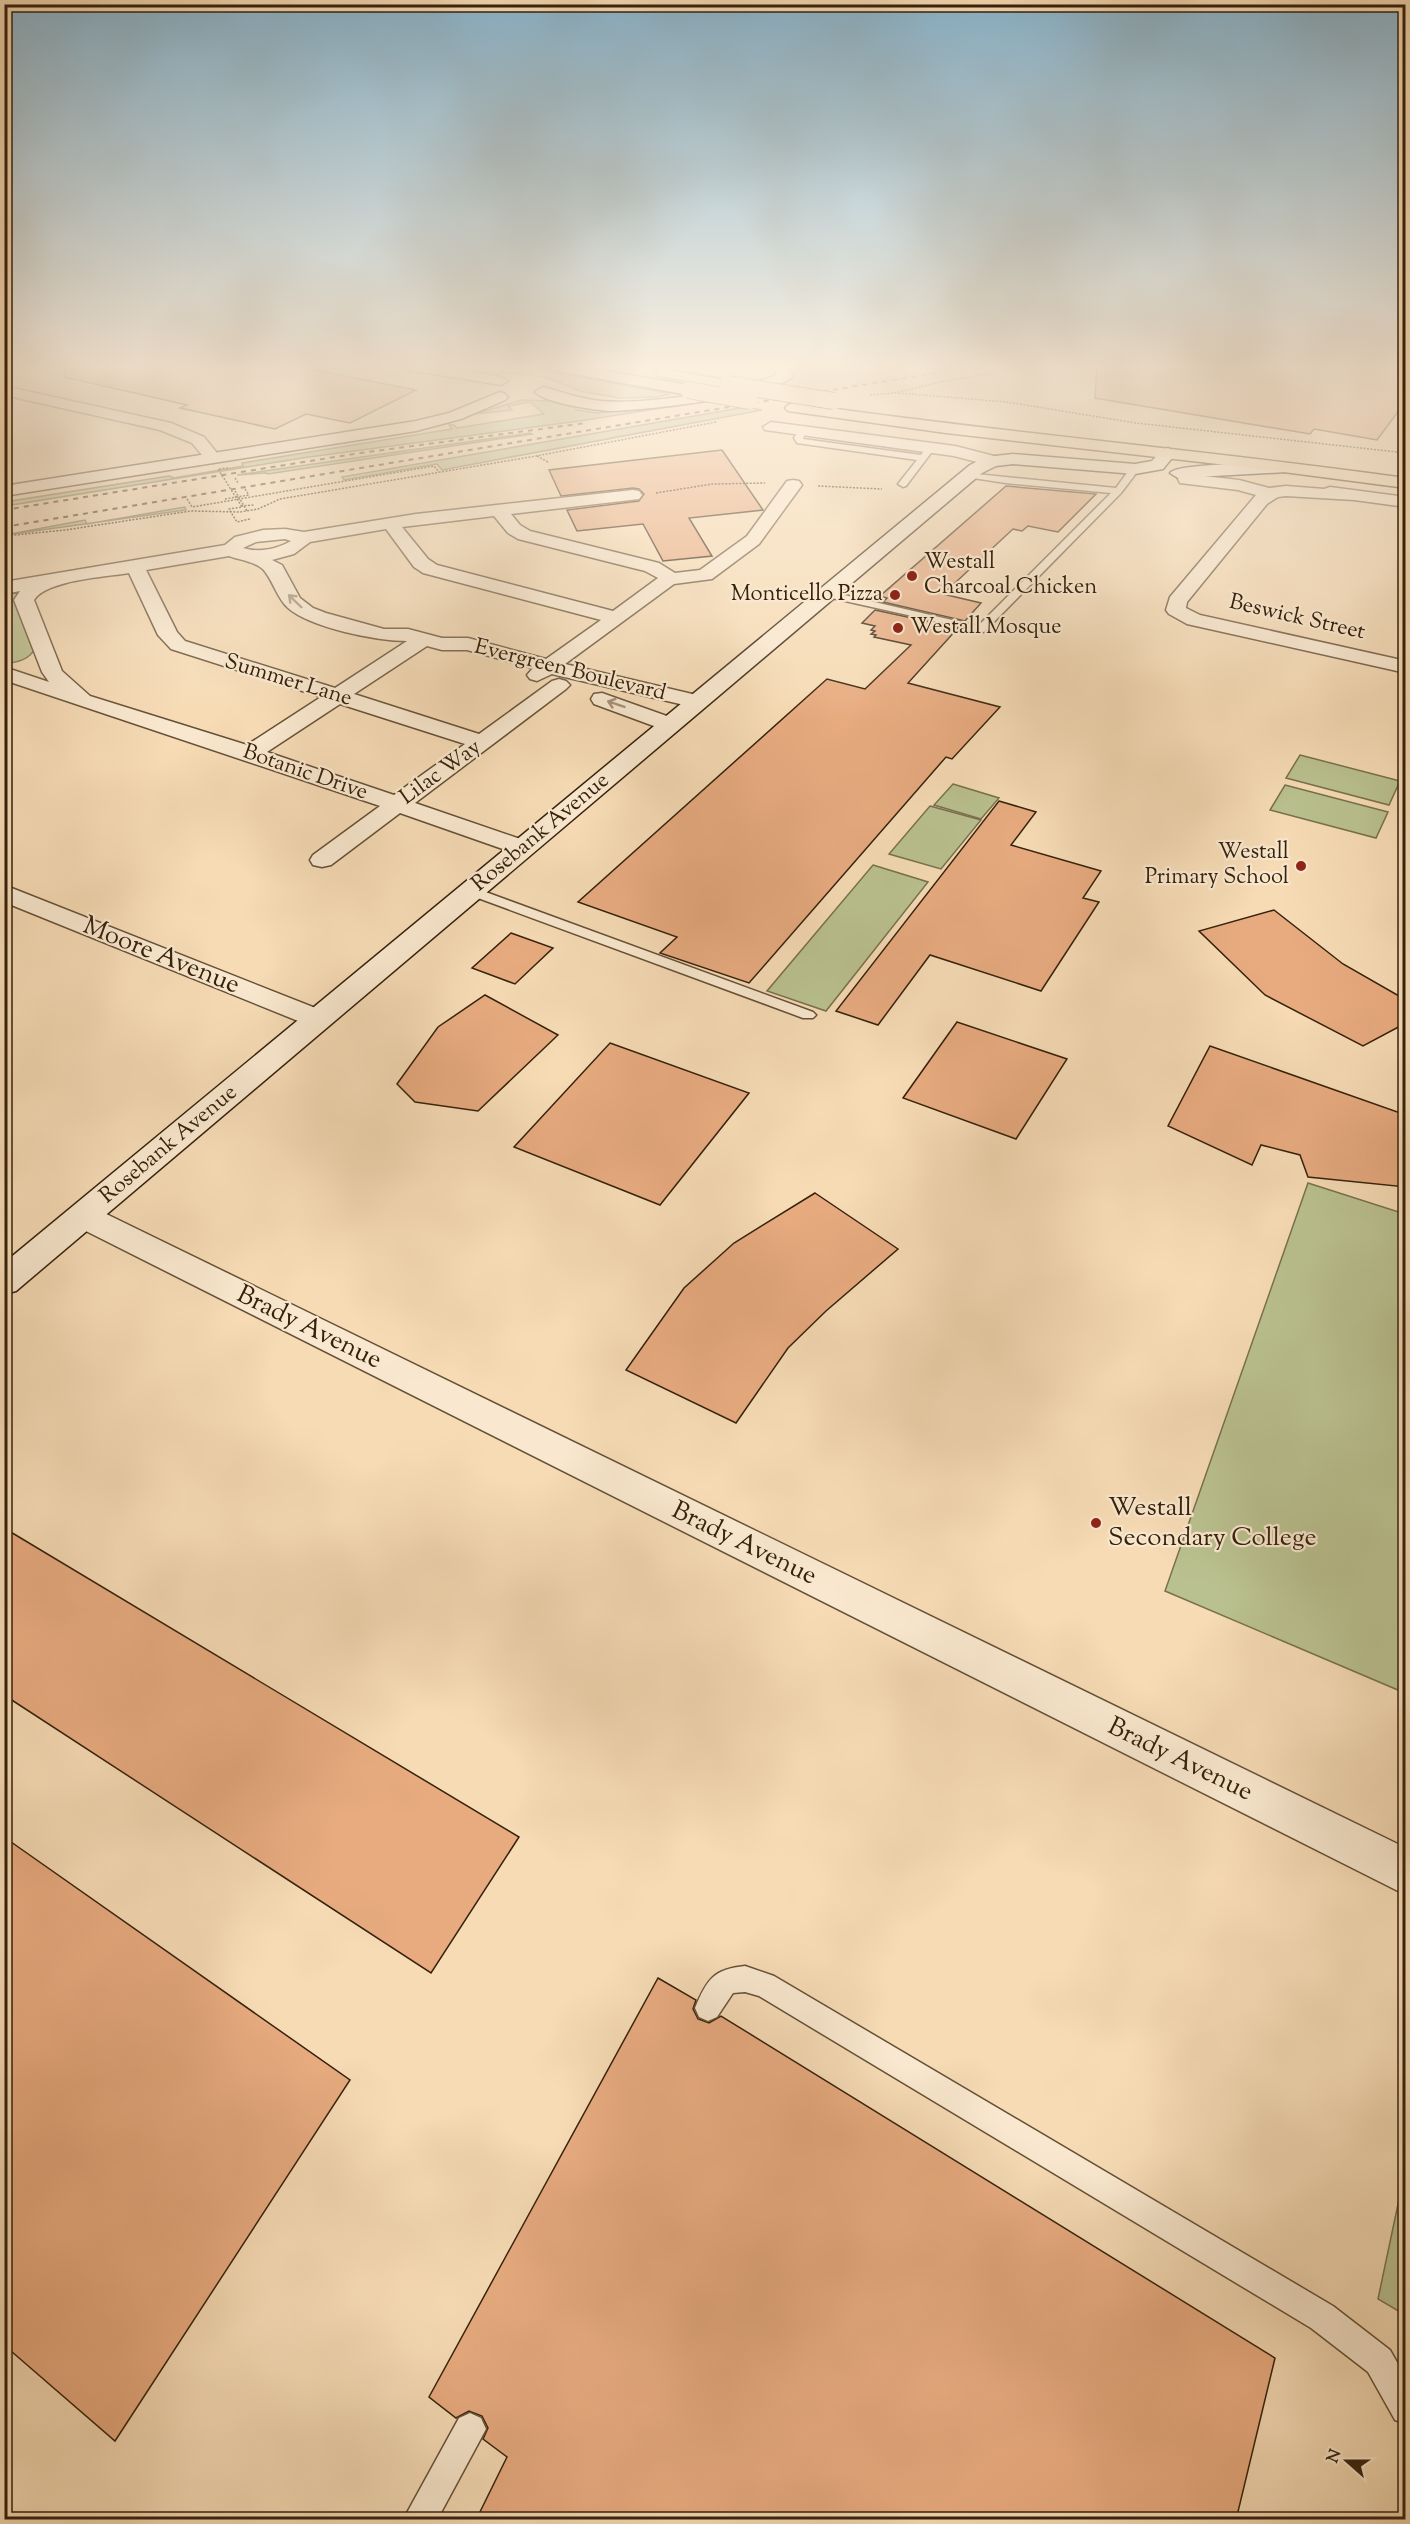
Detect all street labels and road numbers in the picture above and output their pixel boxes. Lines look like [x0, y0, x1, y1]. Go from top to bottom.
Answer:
street label: Beswick Street [1226, 587, 1369, 649]
street label: Evergreen Boulevard [471, 632, 669, 710]
street label: Summer Lane [220, 646, 356, 716]
street label: Lilac Way [394, 732, 488, 814]
street label: Botanic Drive [238, 737, 372, 809]
street label: Rosebank Avenue [465, 766, 617, 900]
street label: Moore Avenue [77, 908, 245, 1004]
street label: Rosebank Avenue [93, 1078, 245, 1212]
street label: Brady Avenue [230, 1277, 388, 1379]
street label: Brady Avenue [665, 1493, 823, 1595]
street label: Brady Avenue [1101, 1709, 1259, 1811]

